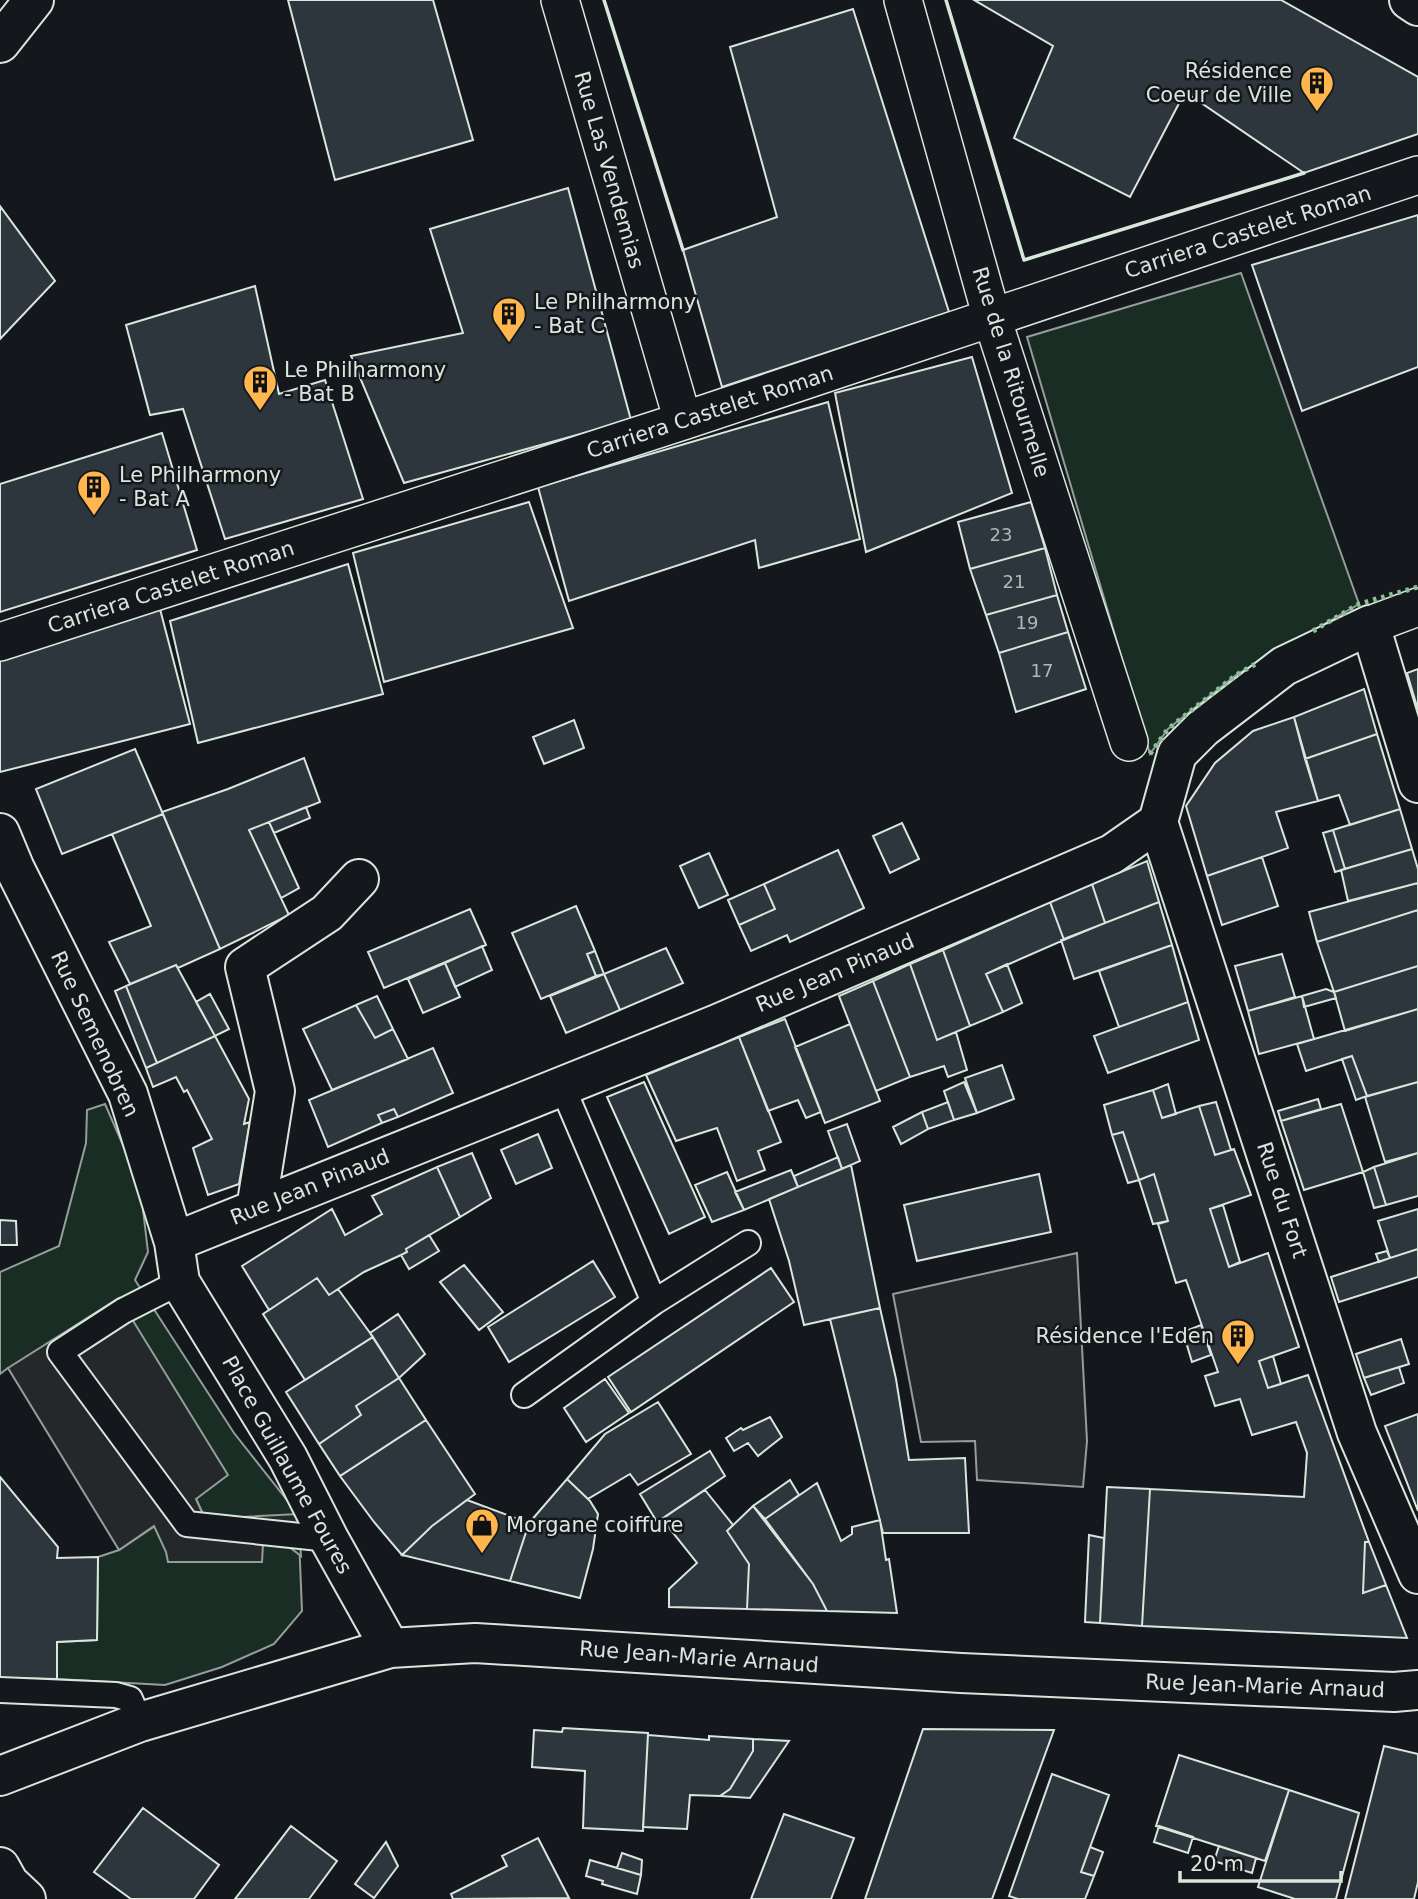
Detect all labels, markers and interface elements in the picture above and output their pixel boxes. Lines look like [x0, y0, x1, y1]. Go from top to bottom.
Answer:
place label: Résidence Coeur de Ville [1146, 59, 1292, 107]
building icon: Résidence Coeur de Ville [1298, 64, 1336, 113]
street label: Rue Las Vendemias [569, 69, 649, 271]
street label: Carriera Castelet Roman [1122, 181, 1374, 283]
street label: Rue de la Ritournelle [968, 264, 1054, 480]
place label: Le Philharmony - Bat C [534, 290, 696, 338]
building icon: Le Philharmony - Bat C [490, 295, 528, 344]
place label: Le Philharmony - Bat B [284, 358, 446, 406]
street label: Carriera Castelet Roman [584, 361, 836, 463]
building icon: Le Philharmony - Bat B [241, 363, 279, 412]
place label: Le Philharmony - Bat A [119, 463, 281, 511]
building icon: Le Philharmony - Bat A [75, 468, 113, 517]
house number: 23 [990, 524, 1012, 545]
street label: Carriera Castelet Roman [45, 536, 297, 638]
house number: 21 [1003, 571, 1025, 592]
house number: 19 [1016, 612, 1038, 633]
house number: 17 [1031, 660, 1053, 681]
street label: Rue Jean Pinaud [752, 929, 918, 1017]
street label: Rue Semenobren [46, 947, 144, 1121]
street label: Rue du Fort [1252, 1139, 1312, 1261]
street label: Rue Jean Pinaud [227, 1144, 393, 1230]
building icon: Résidence l'Eden [1219, 1317, 1257, 1366]
place label: Résidence l'Eden [1036, 1324, 1214, 1348]
street label: Place Guillaume Foures [217, 1352, 357, 1578]
shop icon: Morgane coiffure [463, 1506, 501, 1555]
place label: Morgane coiffure [506, 1513, 683, 1537]
street label: Rue Jean-Marie Arnaud [578, 1637, 820, 1677]
street label: Rue Jean-Marie Arnaud [1145, 1670, 1385, 1702]
scale bar [1180, 1840, 1341, 1884]
text: 20 m [1190, 1852, 1244, 1876]

